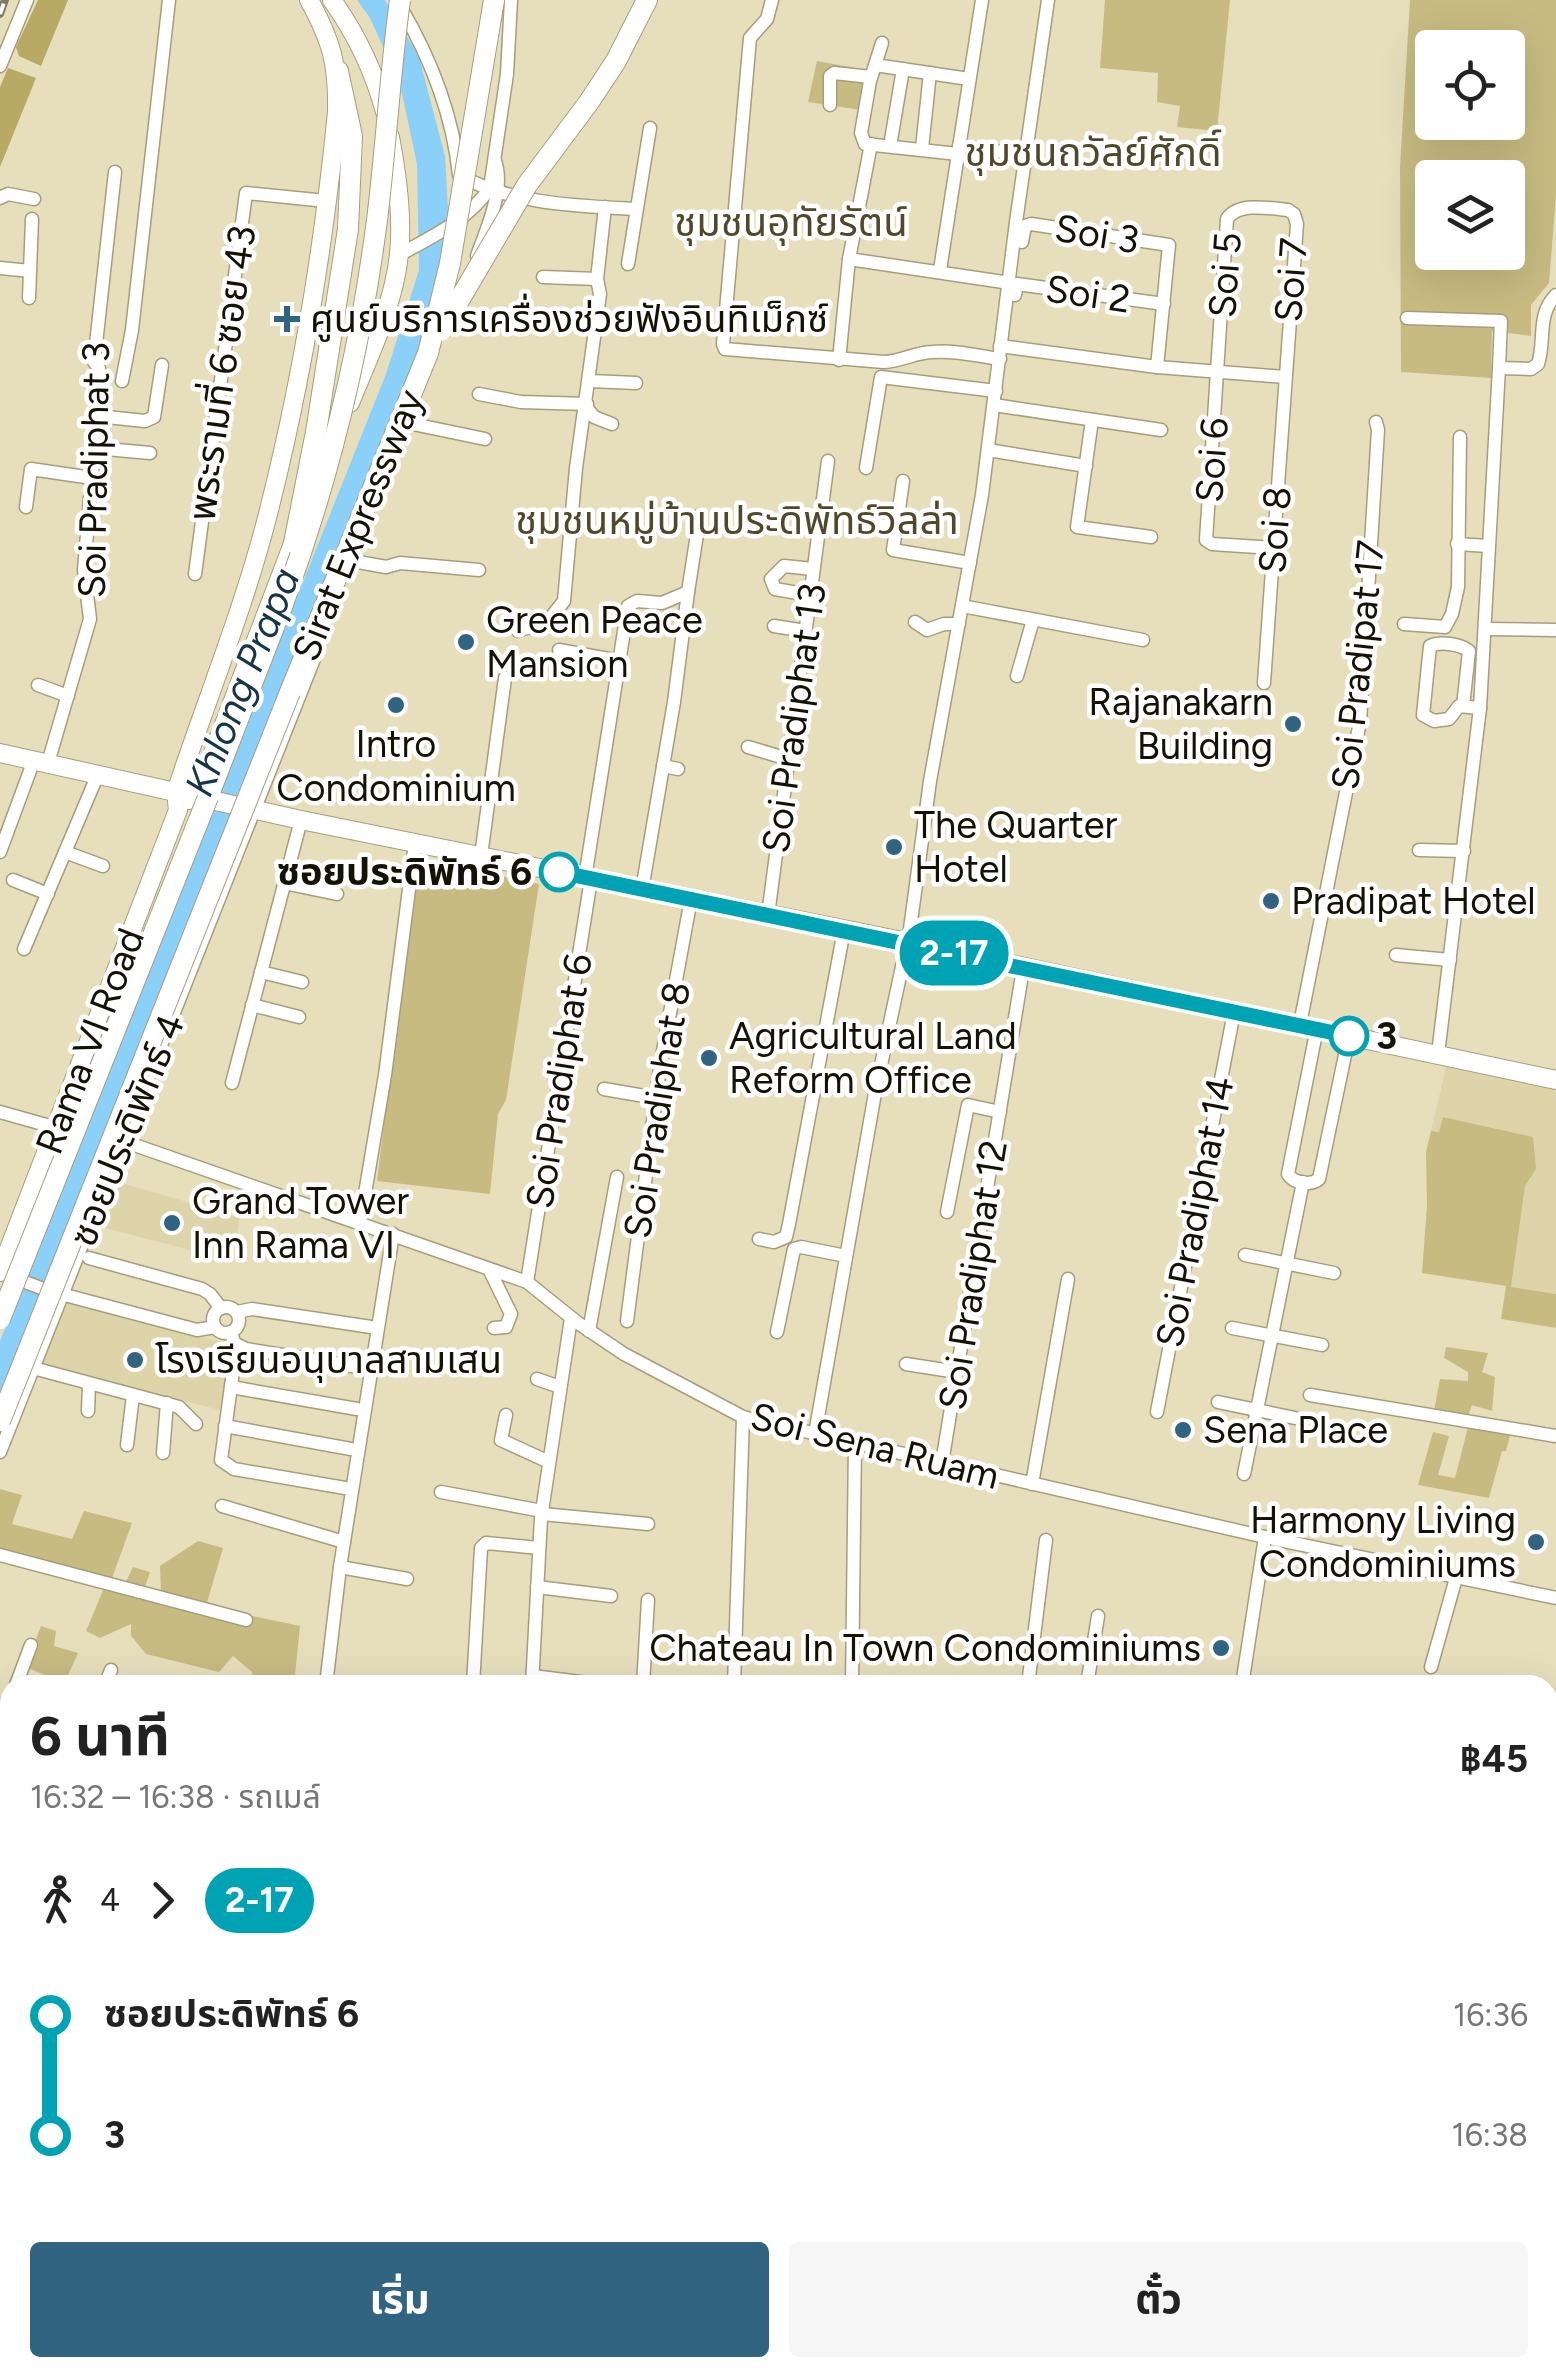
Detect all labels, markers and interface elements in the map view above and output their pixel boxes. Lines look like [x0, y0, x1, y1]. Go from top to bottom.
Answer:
map controls [1415, 30, 1525, 270]
button: locate [1415, 30, 1525, 140]
district label: ชุมชนถวัลย์ศักดิ์ [964, 128, 1222, 176]
button: layers [1415, 160, 1525, 270]
district label: ชุมชนอุทัยรัตน์ [674, 198, 908, 246]
street label: Soi 3 [1052, 205, 1142, 263]
street label: พระรามที่ 6 ซอย 43 [176, 222, 265, 524]
street label: Soi 5 [1199, 231, 1251, 319]
street label: Soi 7 [1265, 237, 1317, 323]
street label: Soi 2 [1043, 265, 1133, 323]
place label: ศูนย์บริการเครื่องช่วยฟังอินทิเม็กซ์ [310, 293, 828, 342]
marker: ศูนย์บริการเครื่องช่วยฟังอินทิเม็กซ์ [274, 306, 300, 332]
street label: Soi Pradiphat 3 [69, 342, 119, 598]
street label: Sirat Expressway [283, 383, 433, 667]
street label: Soi 6 [1186, 416, 1238, 504]
street label: Soi 8 [1249, 485, 1301, 575]
district label: ชุมชนหมู่บ้านประดิพัทธ์วิลล่า [515, 496, 959, 544]
street label: Soi Pradipat 17 [1322, 538, 1394, 792]
water label: Khlong Prapa [174, 561, 310, 803]
street label: Soi Pradiphat 13 [752, 580, 836, 856]
place label: Green Peace Mansion [486, 597, 703, 687]
marker: Green Peace Mansion [455, 631, 477, 653]
place label: Rajanakarn Building [1088, 679, 1273, 769]
marker: Intro Condominium [385, 694, 407, 716]
marker: Rajanakarn Building [1282, 713, 1304, 735]
place label: Intro Condominium [276, 721, 516, 811]
place label: The Quarter Hotel [914, 802, 1117, 892]
marker: The Quarter Hotel [883, 836, 905, 858]
place label: ซอยประดิพัทธ์ 6 [277, 849, 532, 895]
marker: ซอยประดิพัทธ์ 6 [540, 853, 578, 891]
place label: Pradipat Hotel [1291, 878, 1536, 924]
marker: Pradipat Hotel [1260, 890, 1282, 912]
line badge: 2-17 [884, 920, 1024, 986]
street label: Rama VI Road [26, 922, 154, 1160]
text: 2-17 [920, 932, 988, 974]
street label: Soi Pradiphat 6 [516, 950, 602, 1212]
street label: Soi Pradiphat 8 [614, 979, 700, 1241]
street label: ซอยประดิพัทธ์ 4 [60, 1007, 194, 1253]
place label: Agricultural Land Reform Office [729, 1013, 1017, 1103]
place label: 3 [1376, 1013, 1397, 1059]
marker: 3 [1330, 1017, 1368, 1055]
marker: Agricultural Land Reform Office [698, 1047, 720, 1069]
street label: Soi Pradiphat 14 [1146, 1073, 1244, 1351]
street label: Soi Pradiphat 12 [929, 1137, 1017, 1413]
place label: Grand Tower Inn Rama VI [192, 1178, 409, 1268]
marker: Grand Tower Inn Rama VI [161, 1212, 183, 1234]
place label: โรงเรียนอนุบาลสามเสน [155, 1337, 502, 1383]
marker: โรงเรียนอนุบาลสามเสน [124, 1349, 146, 1371]
street label: Soi Sena Ruam [746, 1393, 1004, 1499]
place label: Sena Place [1203, 1407, 1388, 1453]
marker: Sena Place [1172, 1419, 1194, 1441]
place label: Harmony Living Condominiums [1250, 1497, 1516, 1587]
marker: Harmony Living Condominiums [1525, 1531, 1547, 1553]
place label: Chateau In Town Condominiums [649, 1625, 1201, 1671]
marker: Chateau In Town Condominiums [1210, 1637, 1232, 1659]
text: 6 นาที [30, 1703, 170, 1769]
text: ฿45 [1460, 1736, 1528, 1782]
text: 16:32 – 16:38 · รถเมล์ [30, 1778, 321, 1816]
icon: walk [30, 1873, 85, 1928]
icon: forward [135, 1873, 190, 1928]
text: 2-17 [225, 1879, 294, 1921]
text: 4 [100, 1881, 120, 1919]
text: ซอยประดิพัทธ์ 6 [104, 1991, 359, 2037]
text: 16:36 [1453, 1996, 1528, 2034]
text: 3 [104, 2112, 125, 2158]
text: 16:38 [1452, 2116, 1528, 2154]
button: เริ่ม [30, 2242, 769, 2357]
button: ตั๋ว [789, 2242, 1528, 2357]

